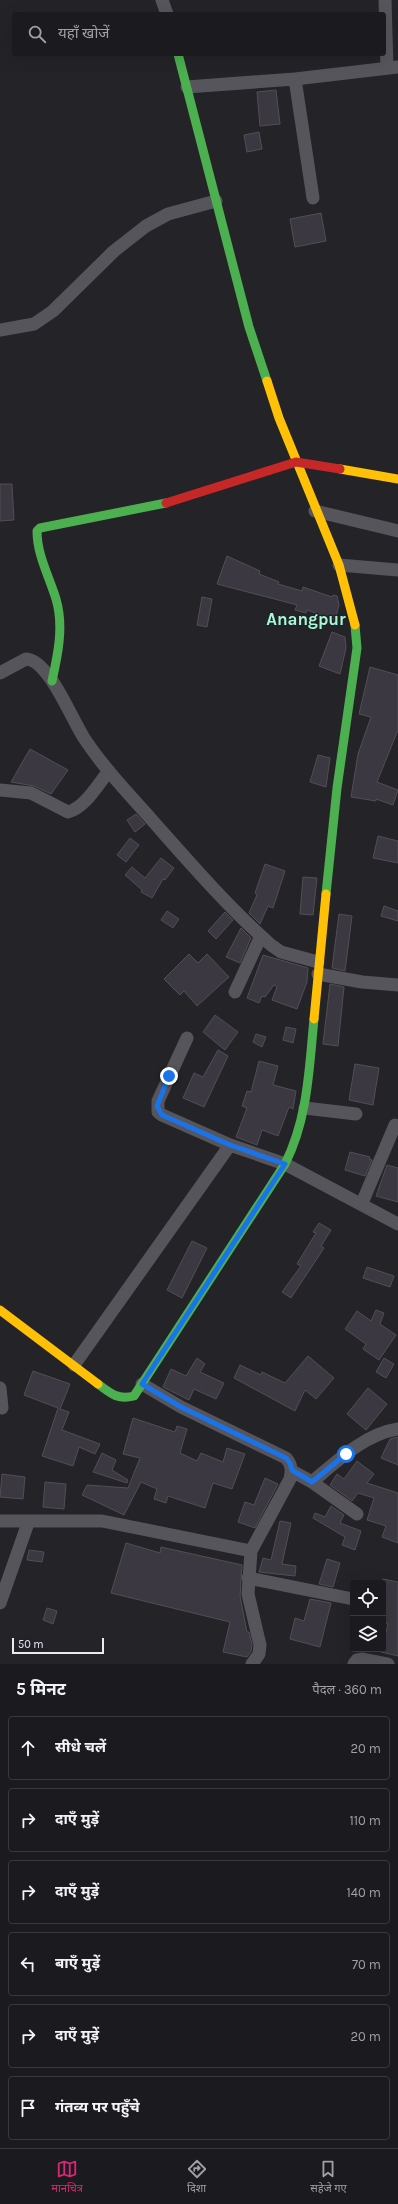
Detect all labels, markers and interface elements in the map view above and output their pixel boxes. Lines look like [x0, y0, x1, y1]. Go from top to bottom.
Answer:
search box [12, 12, 386, 56]
icon: search [26, 23, 48, 45]
text: यहाँ खोजें [58, 24, 109, 42]
district label: Anangpur [266, 609, 346, 629]
route end [160, 1067, 178, 1085]
route start [337, 1445, 355, 1463]
map controls [350, 1580, 386, 1652]
button: locate [350, 1580, 386, 1616]
button: layers [350, 1616, 386, 1652]
scale bar [12, 1636, 104, 1655]
text: 50 m [18, 1638, 44, 1651]
text: 5 मिनट [16, 1679, 66, 1699]
text: पैदल · 360 m [312, 1682, 382, 1697]
icon: ahead [17, 1737, 39, 1759]
text: सीधे चलें [55, 1738, 106, 1756]
text: 20 m [351, 1741, 381, 1756]
icon: right [17, 1809, 39, 1831]
text: दाएँ मुड़ें [55, 1810, 99, 1828]
text: 110 m [349, 1813, 381, 1828]
icon: right [17, 1881, 39, 1903]
text: दाएँ मुड़ें [55, 1882, 99, 1900]
text: 140 m [346, 1885, 381, 1900]
icon: left [17, 1953, 39, 1975]
text: बाएँ मुड़ें [55, 1954, 100, 1972]
text: 70 m [352, 1957, 381, 1972]
icon: right [17, 2025, 39, 2047]
text: दाएँ मुड़ें [55, 2026, 99, 2044]
text: 20 m [351, 2029, 381, 2044]
icon: arrive [17, 2097, 39, 2119]
text: गंतव्य पर पहुँचे [55, 2098, 140, 2116]
tab: मानचित्र [51, 2158, 83, 2196]
tab: दिशा [186, 2158, 208, 2196]
tab: सहेजे गए [310, 2158, 347, 2196]

